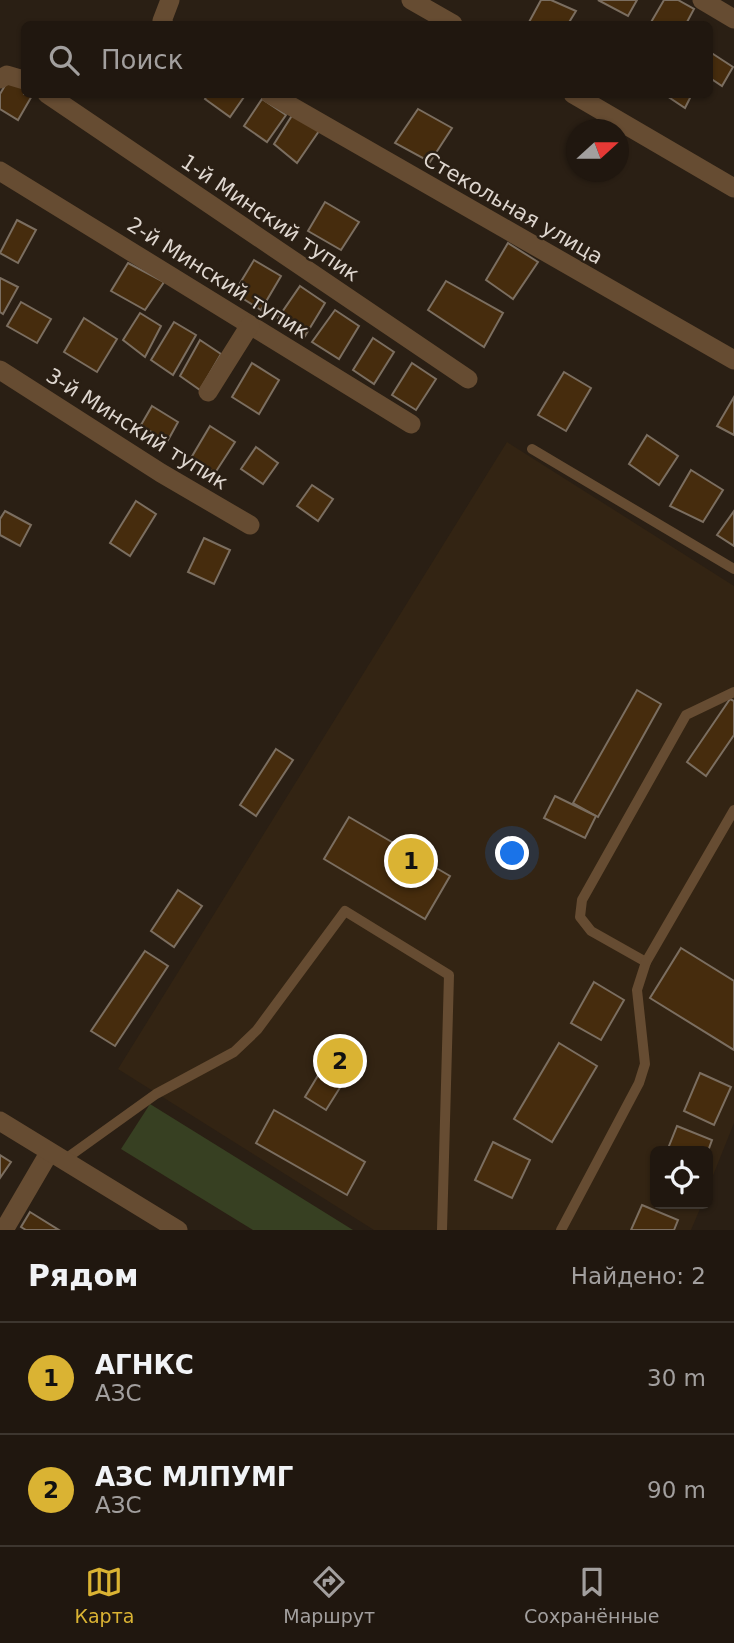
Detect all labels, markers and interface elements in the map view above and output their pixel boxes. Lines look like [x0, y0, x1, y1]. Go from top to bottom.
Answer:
search box [21, 21, 713, 98]
icon: search [45, 41, 83, 79]
text: Поиск [101, 45, 183, 75]
north arrow [566, 119, 629, 182]
street label: Стекольная улица [419, 147, 607, 269]
street label: 1-й Минский тупик [176, 149, 364, 287]
street label: 2-й Минский тупик [123, 212, 313, 344]
street label: 3-й Минский тупик [42, 363, 232, 495]
pin: 1 [388, 835, 434, 887]
your location [495, 836, 529, 870]
pin: 2 [317, 1035, 363, 1087]
map controls [650, 1146, 713, 1209]
button: locate [650, 1146, 713, 1209]
text: Рядом [28, 1258, 139, 1293]
text: Найдено: 2 [571, 1263, 706, 1289]
text: АГНКС [95, 1350, 194, 1380]
text: 1 [43, 1365, 59, 1391]
text: 30 m [647, 1365, 706, 1391]
text: АЗС [95, 1380, 142, 1406]
text: АЗС МЛПУМГ [95, 1462, 293, 1492]
text: 2 [43, 1477, 59, 1503]
text: 90 m [647, 1477, 706, 1503]
text: АЗС [95, 1492, 142, 1518]
tab: Карта [74, 1563, 134, 1627]
tab: Маршрут [283, 1563, 375, 1627]
tab: Сохранённые [524, 1563, 660, 1627]

